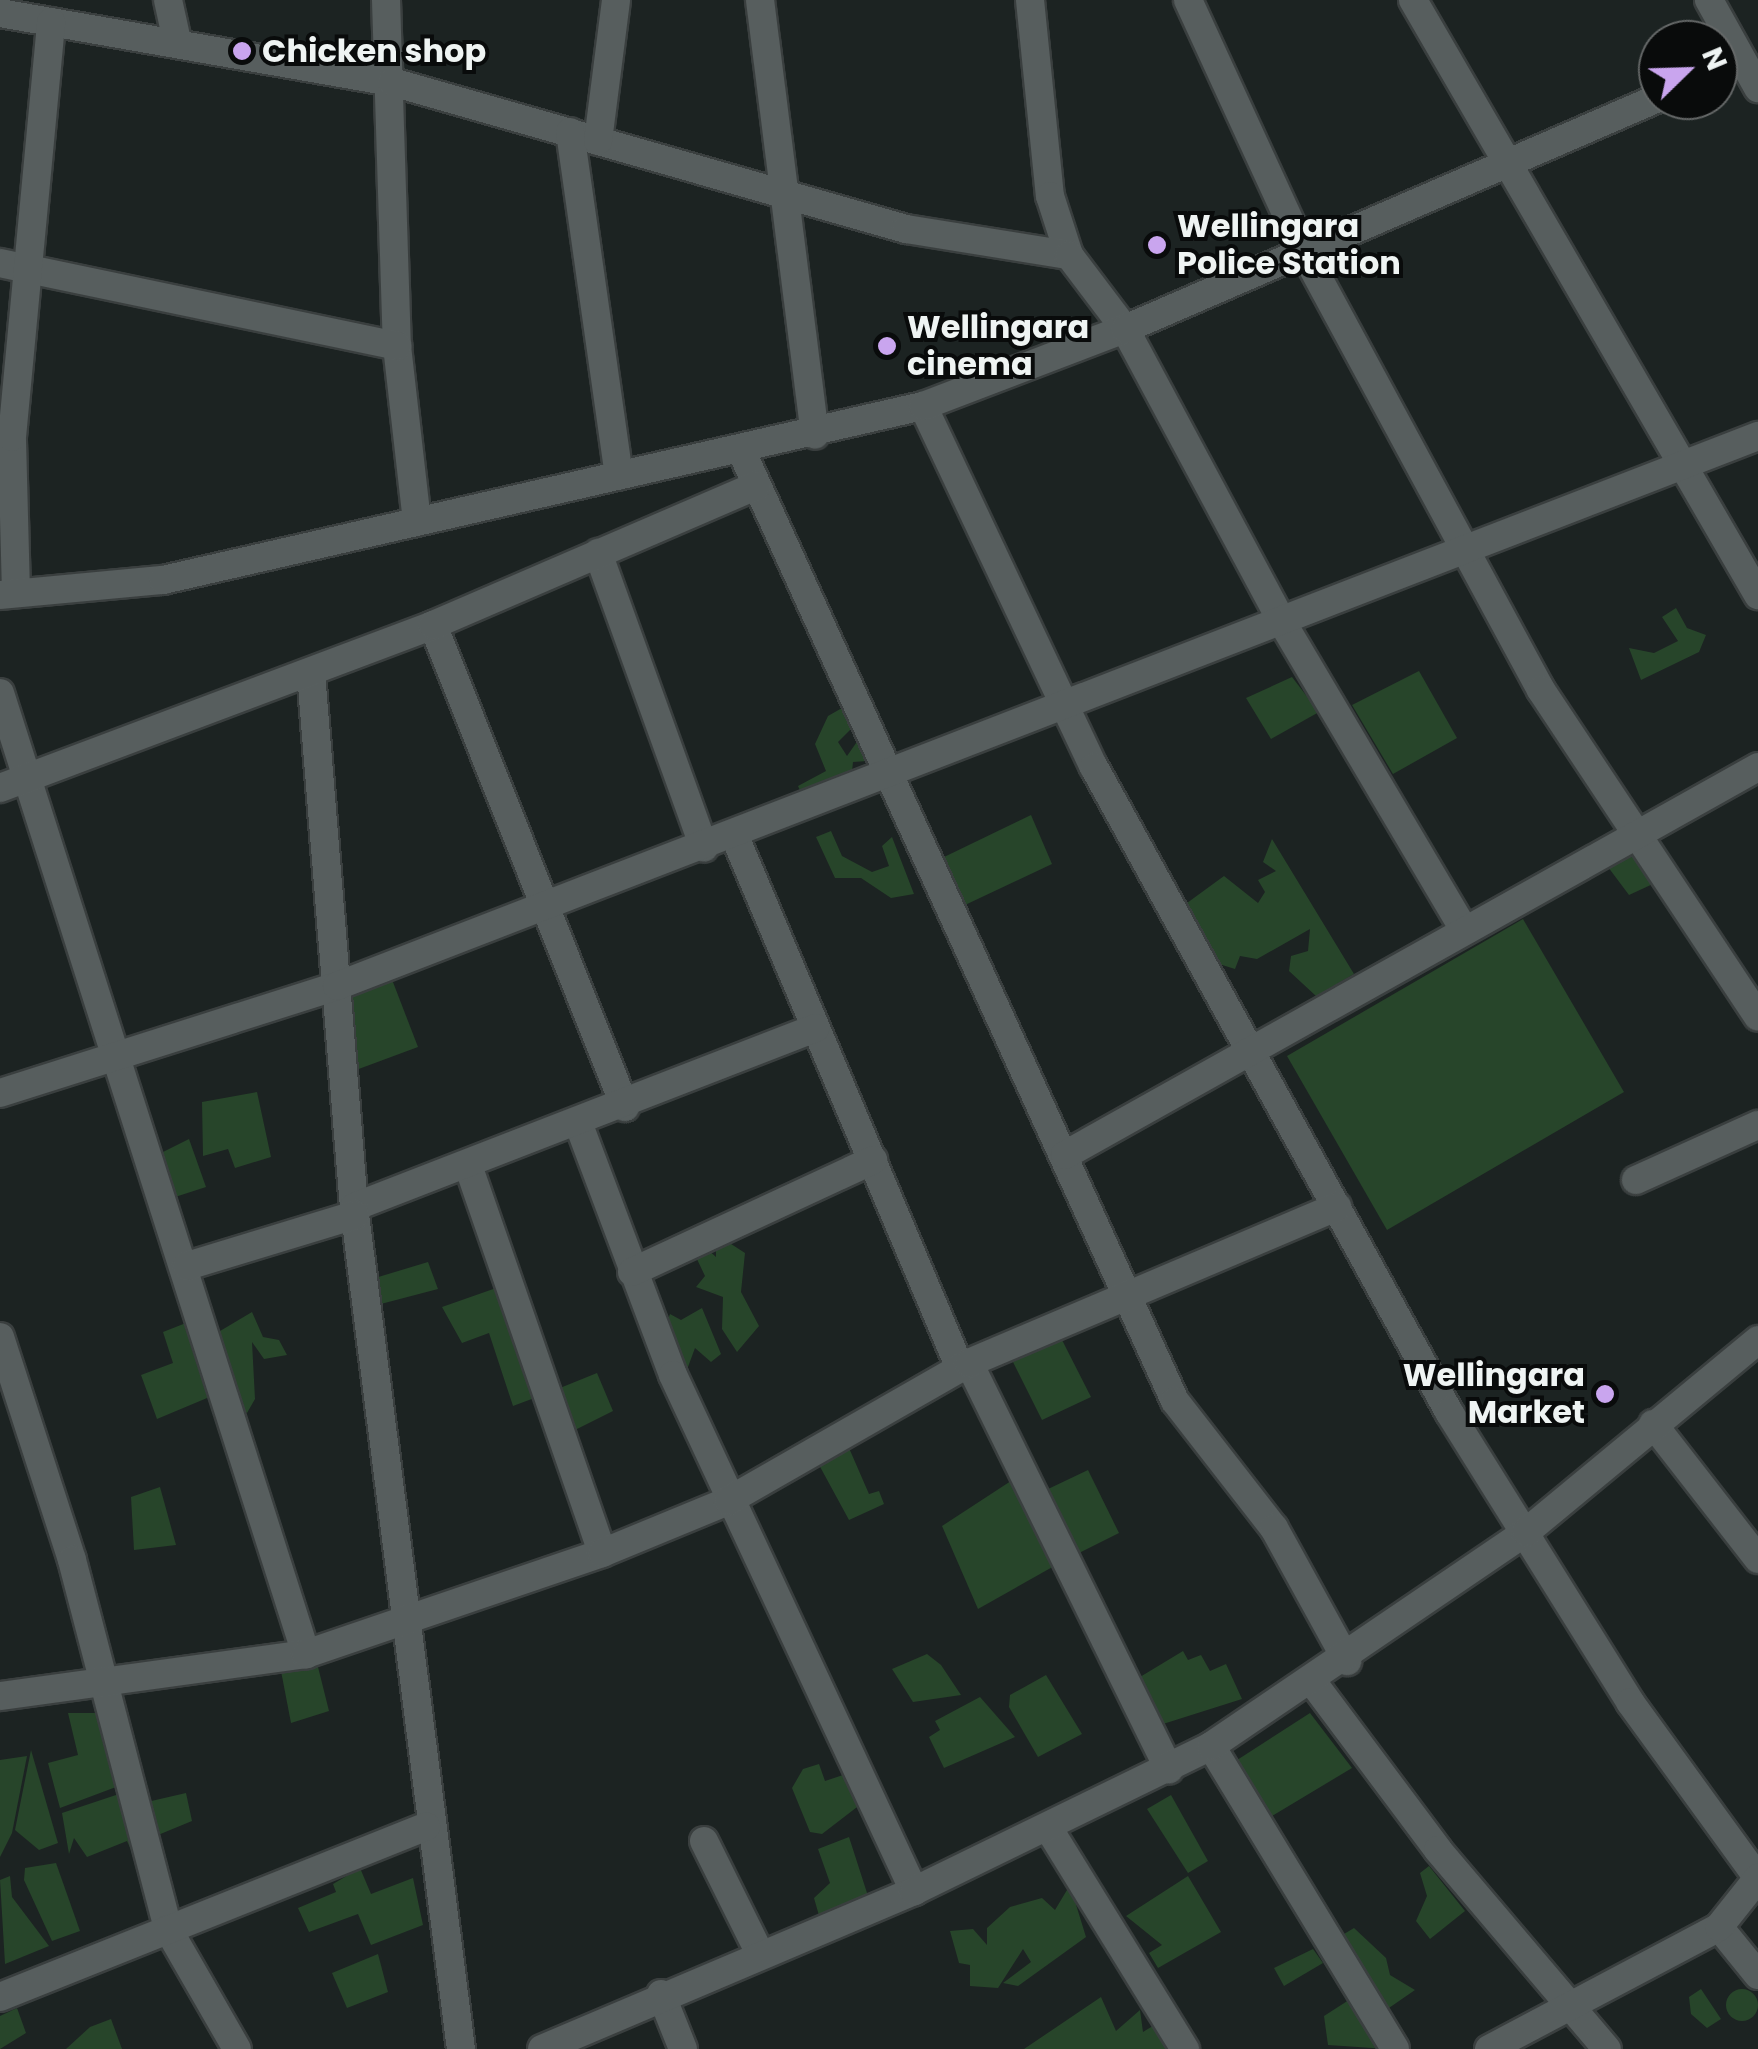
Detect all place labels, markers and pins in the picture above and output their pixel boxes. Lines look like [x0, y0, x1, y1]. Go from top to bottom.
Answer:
place label: Chicken shop [262, 32, 486, 70]
marker: Chicken shop [231, 40, 253, 62]
place label: Wellingara Police Station [1177, 208, 1401, 283]
marker: Wellingara Police Station [1146, 234, 1168, 256]
place label: Wellingara cinema [907, 309, 1089, 384]
marker: Wellingara cinema [876, 335, 898, 357]
place label: Wellingara Market [1403, 1357, 1585, 1432]
marker: Wellingara Market [1594, 1383, 1616, 1405]

